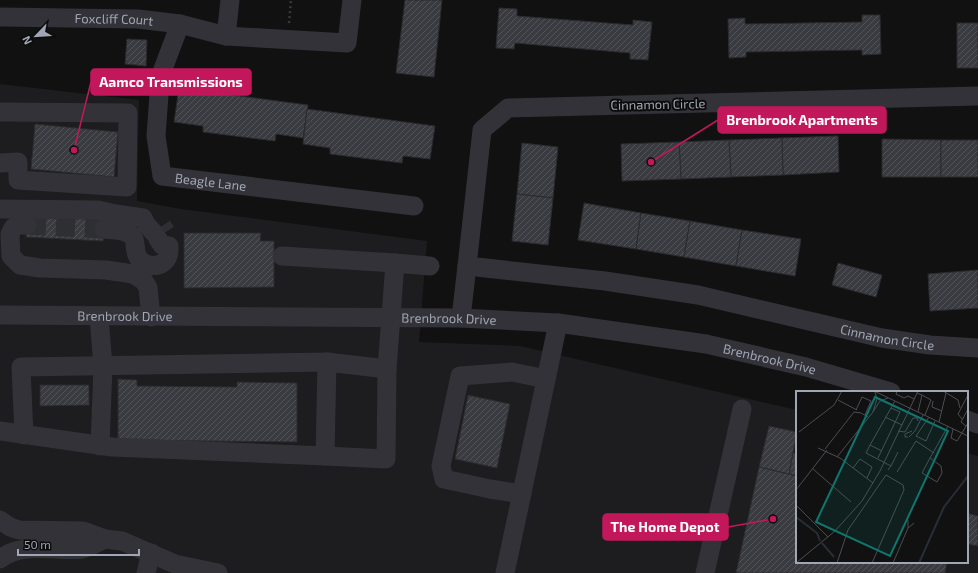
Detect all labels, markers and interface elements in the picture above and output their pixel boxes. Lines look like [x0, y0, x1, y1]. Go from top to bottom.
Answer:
street label: Foxcliff Court [74, 10, 154, 29]
north arrow [16, 16, 56, 56]
text: N [19, 34, 34, 47]
callout: Aamco Transmissions [91, 69, 251, 95]
text: Aamco Transmissions [99, 73, 243, 90]
street label: Cinnamon Circle [610, 95, 706, 113]
callout: Brenbrook Apartments [718, 107, 886, 133]
text: Brenbrook Apartments [726, 111, 878, 128]
street label: Beagle Lane [174, 170, 247, 194]
street label: Brenbrook Drive [77, 308, 173, 324]
street label: Brenbrook Drive [401, 310, 497, 328]
street label: Cinnamon Circle [839, 321, 935, 353]
street label: Brenbrook Drive [722, 340, 818, 378]
inset map [796, 391, 968, 563]
callout: The Home Depot [603, 514, 728, 540]
text: The Home Depot [611, 518, 720, 535]
scale bar [18, 531, 139, 557]
text: 50 m [24, 537, 51, 551]

